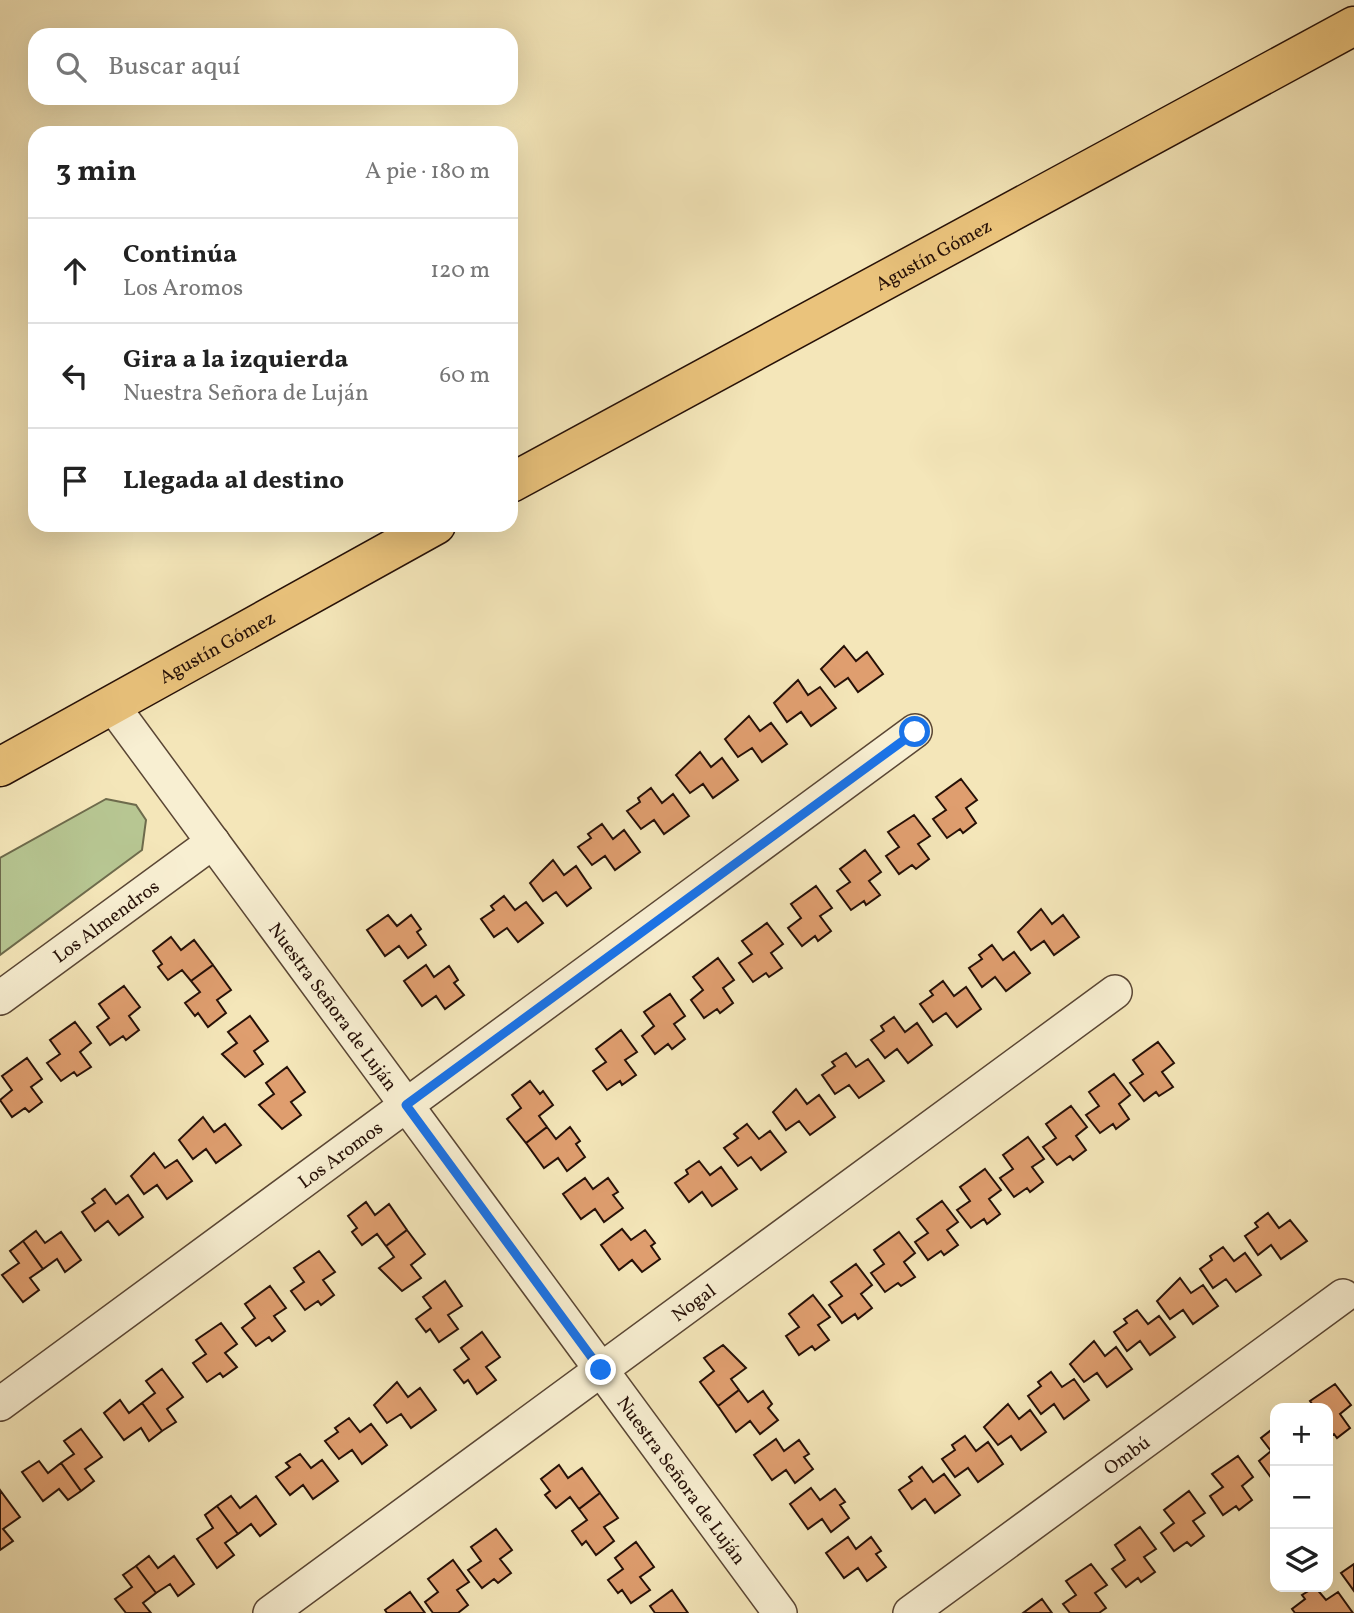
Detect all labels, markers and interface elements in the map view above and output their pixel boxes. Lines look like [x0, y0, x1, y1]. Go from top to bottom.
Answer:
search box [28, 28, 518, 105]
icon: search [52, 48, 90, 86]
text: Buscar aquí [108, 49, 240, 85]
text: 3 min [56, 151, 137, 193]
text: A pie · 180 m [365, 156, 490, 188]
street label: Agustín Gómez [871, 214, 997, 298]
text: Continúa [123, 237, 237, 273]
icon: ahead [56, 252, 94, 290]
text: 120 m [430, 255, 490, 287]
text: Los Aromos [123, 273, 243, 305]
text: Gira a la izquierda [123, 342, 348, 378]
icon: left [56, 357, 94, 395]
text: 60 m [440, 360, 490, 392]
text: Nuestra Señora de Luján [123, 378, 369, 410]
icon: arrive [56, 462, 94, 500]
text: Llegada al destino [123, 463, 344, 499]
street label: Agustín Gómez [155, 606, 280, 691]
route start [899, 716, 930, 747]
street label: Los Almendros [48, 875, 165, 970]
street label: Nuestra Señora de Luján [261, 918, 403, 1097]
street label: Los Aromos [293, 1116, 389, 1195]
street label: Nogal [667, 1279, 722, 1329]
route end [585, 1354, 616, 1385]
street label: Nuestra Señora de Luján [610, 1392, 751, 1571]
map controls [1270, 1403, 1333, 1592]
button: + [1270, 1403, 1333, 1466]
street label: Ombú [1099, 1430, 1156, 1482]
button: − [1270, 1466, 1333, 1529]
button: layers [1270, 1529, 1333, 1592]

